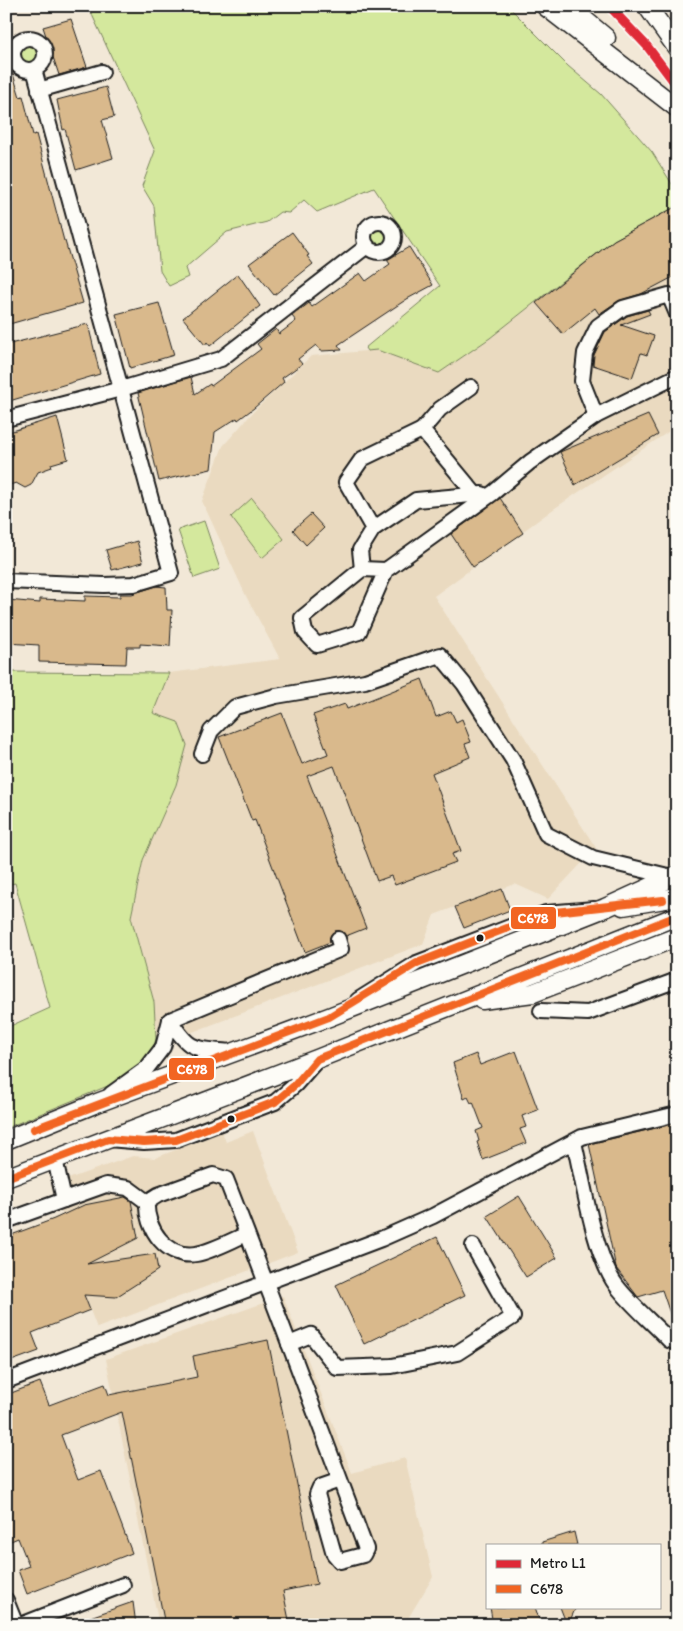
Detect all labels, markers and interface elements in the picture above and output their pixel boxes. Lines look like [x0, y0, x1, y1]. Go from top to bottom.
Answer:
line badge: C678 [510, 906, 557, 930]
text: C678 [517, 910, 549, 927]
unlabelled marker [475, 933, 485, 943]
line badge: C678 [168, 1057, 215, 1081]
text: C678 [176, 1061, 208, 1078]
unlabelled marker [226, 1114, 236, 1124]
legend [486, 1544, 660, 1608]
text: Metro L1 [530, 1554, 586, 1572]
text: C678 [530, 1580, 563, 1598]

